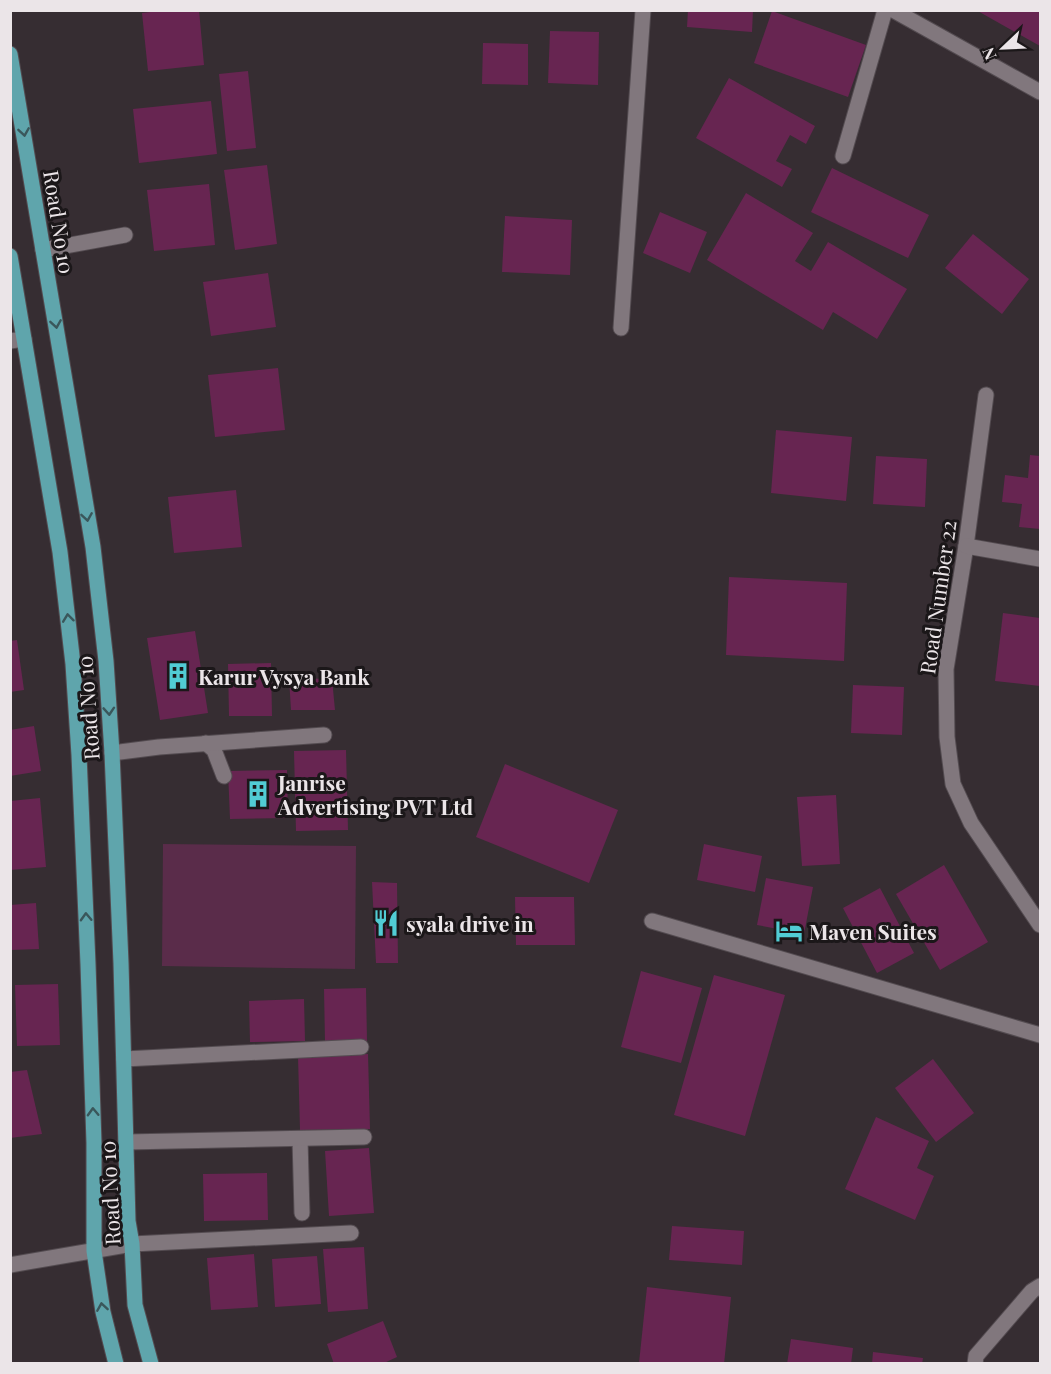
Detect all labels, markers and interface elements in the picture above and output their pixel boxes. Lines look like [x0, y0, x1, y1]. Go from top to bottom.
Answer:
north arrow [973, 18, 1033, 78]
text: N [977, 44, 1001, 63]
one-way arrow [17, 127, 29, 137]
street label: Road No 10 [38, 168, 82, 276]
one-way arrow [49, 320, 61, 329]
one-way arrow [81, 512, 93, 521]
street label: Road Number 22 [912, 518, 962, 676]
one-way arrow [62, 613, 74, 623]
street label: Road No 10 [69, 655, 105, 761]
building icon: Karur Vysya Bank [163, 661, 193, 691]
place label: Karur Vysya Bank [198, 662, 370, 690]
one-way arrow [102, 706, 115, 715]
place label: Janrise Advertising PVT Ltd [277, 768, 474, 820]
building icon: Janrise Advertising PVT Ltd [243, 779, 273, 809]
restaurant icon: syala drive in [371, 908, 401, 938]
place label: syala drive in [406, 909, 534, 937]
one-way arrow [79, 913, 92, 922]
hotel icon: Maven Suites [774, 916, 804, 946]
place label: Maven Suites [809, 917, 937, 945]
one-way arrow [86, 1108, 99, 1117]
street label: Road No 10 [92, 1140, 126, 1246]
one-way arrow [97, 1302, 109, 1311]

